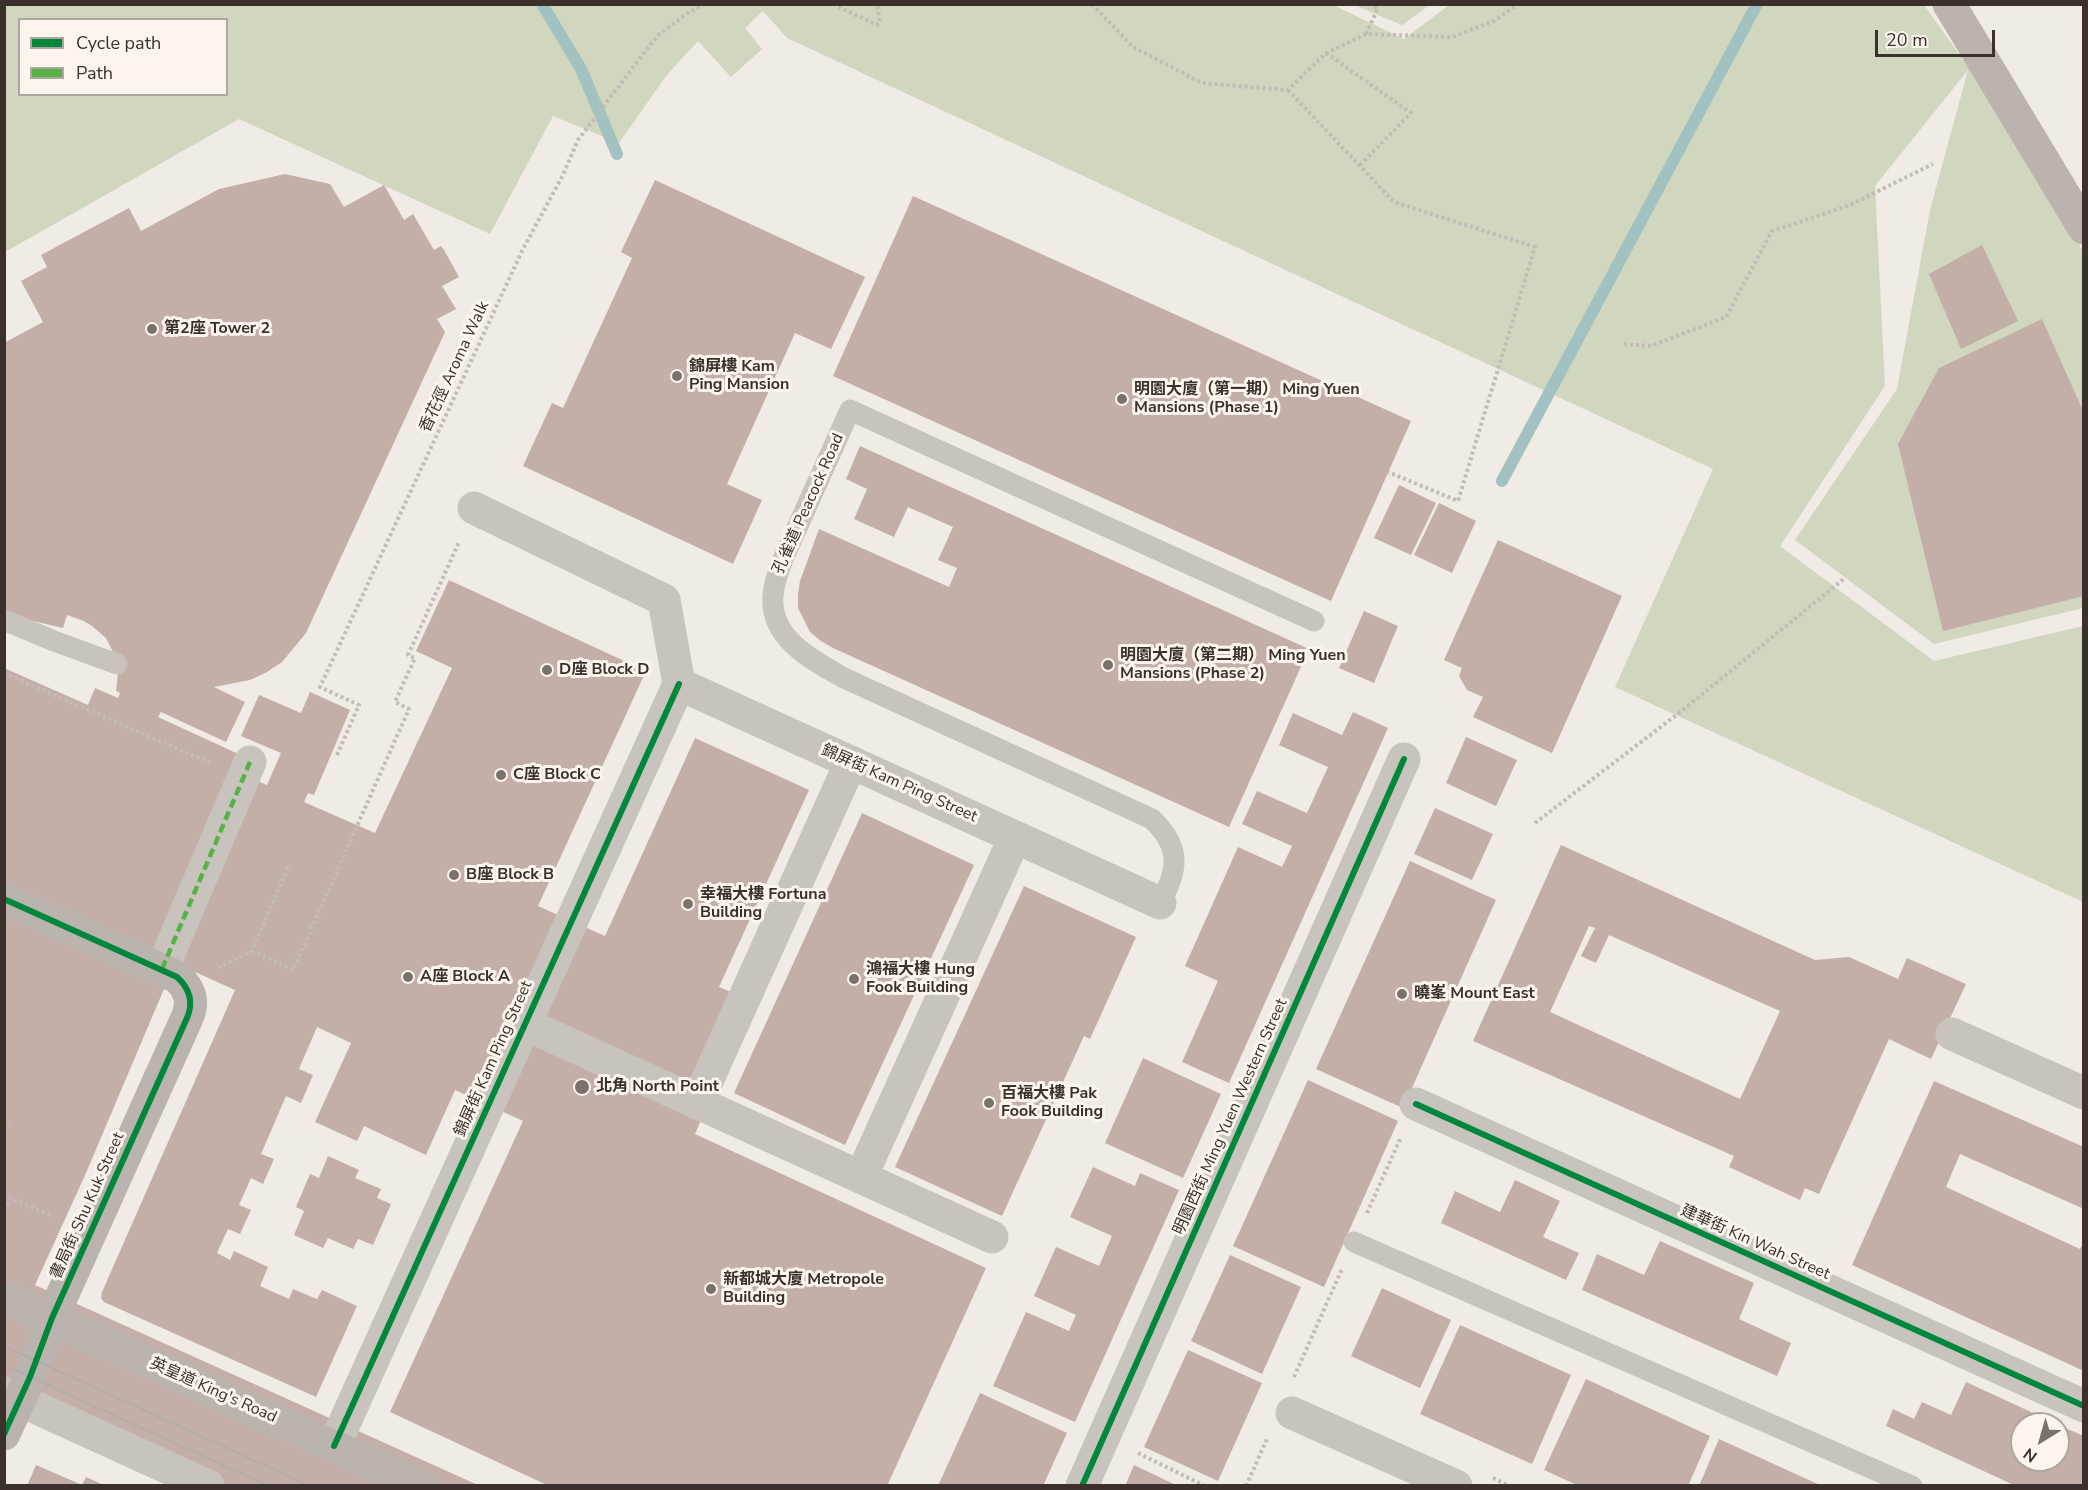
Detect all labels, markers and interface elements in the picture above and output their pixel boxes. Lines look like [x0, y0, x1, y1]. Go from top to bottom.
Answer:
legend [18, 18, 228, 96]
scale bar [1878, 18, 1998, 56]
text: 20 m [1886, 28, 1928, 52]
text: Cycle path [76, 31, 161, 55]
text: Path [76, 61, 113, 85]
street label: 香花徑 Aroma Walk [416, 298, 494, 436]
place label: 第2座 Tower 2 [164, 319, 270, 339]
marker: 第2座 Tower 2 [145, 322, 159, 336]
place label: 錦屏樓 Kam Ping Mansion [689, 357, 789, 395]
marker: 錦屏樓 Kam Ping Mansion [670, 369, 684, 383]
place label: 明園大廈（第一期） Ming Yuen Mansions (Phase 1) [1134, 380, 1360, 418]
marker: 明園大廈（第一期） Ming Yuen Mansions (Phase 1) [1115, 392, 1129, 406]
street label: 孔雀道 Peacock Road [769, 431, 849, 577]
place label: 明園大廈（第二期） Ming Yuen Mansions (Phase 2) [1120, 646, 1346, 684]
marker: 明園大廈（第二期） Ming Yuen Mansions (Phase 2) [1101, 658, 1115, 672]
place label: D座 Block D [559, 660, 649, 680]
marker: D座 Block D [540, 663, 554, 677]
street label: 錦屏街 Kam Ping Street [818, 741, 980, 827]
place label: C座 Block C [513, 765, 601, 785]
marker: C座 Block C [494, 768, 508, 782]
place label: B座 Block B [466, 865, 554, 885]
marker: B座 Block B [447, 868, 461, 882]
place label: 幸福大樓 Fortuna Building [700, 885, 826, 923]
marker: 幸福大樓 Fortuna Building [681, 897, 695, 911]
place label: 鴻福大樓 Hung Fook Building [866, 960, 975, 998]
place label: A座 Block A [420, 967, 510, 987]
marker: A座 Block A [401, 970, 415, 984]
marker: 鴻福大樓 Hung Fook Building [847, 972, 861, 986]
street label: 錦屏街 Kam Ping Street [451, 978, 537, 1140]
place label: 曉峯 Mount East [1414, 984, 1535, 1004]
marker: 曉峯 Mount East [1395, 987, 1409, 1001]
street label: 明園西街 Ming Yuen Western Street [1170, 996, 1292, 1238]
place label: 北角 North Point [596, 1077, 719, 1097]
marker: 北角 North Point [573, 1078, 591, 1096]
place label: 百福大樓 Pak Fook Building [1001, 1084, 1103, 1122]
marker: 百福大樓 Pak Fook Building [982, 1096, 996, 1110]
street label: 書局街 Shu Kuk Street [47, 1130, 129, 1282]
street label: 建華街 Kin Wah Street [1678, 1201, 1832, 1285]
place label: 新都城大廈 Metropole Building [723, 1270, 884, 1308]
marker: 新都城大廈 Metropole Building [704, 1282, 718, 1296]
street label: 英皇道 King's Road [147, 1354, 279, 1428]
north arrow [2010, 1412, 2070, 1472]
text: N [2019, 1442, 2042, 1467]

